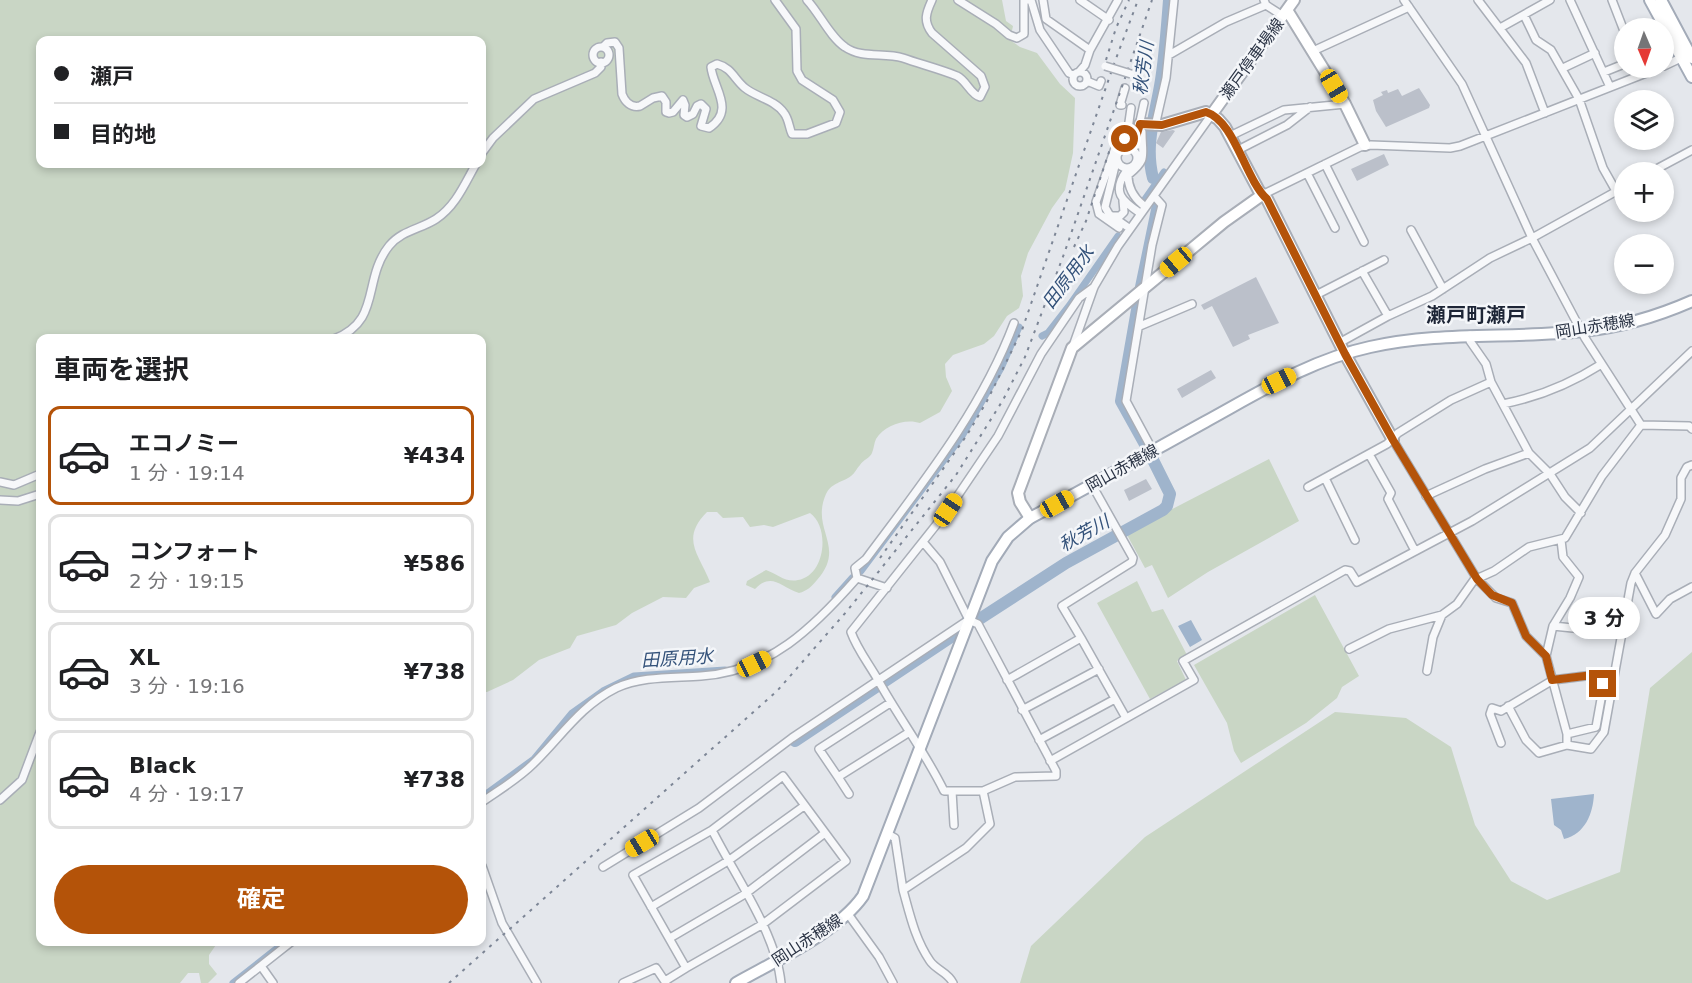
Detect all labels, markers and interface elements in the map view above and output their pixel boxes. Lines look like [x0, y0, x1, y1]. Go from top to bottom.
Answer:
street label: 瀬戸停車場線 [1216, 15, 1288, 103]
north arrow [1614, 18, 1674, 78]
map controls [1614, 18, 1674, 294]
water label: 秋芳川 [1129, 38, 1157, 96]
text: 瀬戸 [90, 64, 134, 89]
car [1317, 66, 1351, 106]
button: layers [1614, 90, 1674, 150]
text: 目的地 [90, 122, 156, 147]
route start [1111, 125, 1138, 152]
button: + [1614, 162, 1674, 222]
button: − [1614, 234, 1674, 294]
water label: 田原用水 [1038, 240, 1099, 312]
car [1156, 244, 1196, 280]
district label: 瀬戸町瀬戸 [1426, 303, 1526, 327]
street label: 岡山赤穂線 [1554, 310, 1636, 342]
text: 車両を選択 [54, 354, 189, 385]
car [1259, 365, 1299, 397]
icon: car [57, 429, 111, 483]
text: エコノミー [129, 431, 239, 456]
street label: 岡山赤穂線 [1082, 440, 1162, 496]
text: ¥434 [404, 443, 465, 468]
text: 1 分 · 19:14 [129, 461, 245, 485]
car [1037, 487, 1077, 521]
car [930, 490, 966, 530]
water label: 秋芳川 [1055, 510, 1114, 555]
icon: car [57, 537, 111, 591]
text: コンフォート [129, 539, 260, 564]
text: ¥586 [404, 551, 465, 576]
text: 2 分 · 19:15 [129, 569, 245, 593]
callout: 3 分 [1567, 597, 1639, 639]
text: 3 分 [1584, 606, 1624, 630]
icon: car [57, 645, 111, 699]
text: XL [129, 645, 160, 670]
water label: 田原用水 [640, 645, 716, 671]
car [734, 648, 774, 680]
text: ¥738 [404, 659, 465, 684]
route end [1589, 670, 1616, 697]
text: 3 分 · 19:16 [129, 674, 245, 698]
icon: car [57, 753, 111, 807]
text: Black [129, 753, 196, 778]
text: ¥738 [404, 767, 465, 792]
text: 4 分 · 19:17 [129, 782, 245, 806]
car [622, 826, 662, 860]
button: 確定 [54, 865, 468, 934]
street label: 岡山赤穂線 [768, 910, 846, 970]

